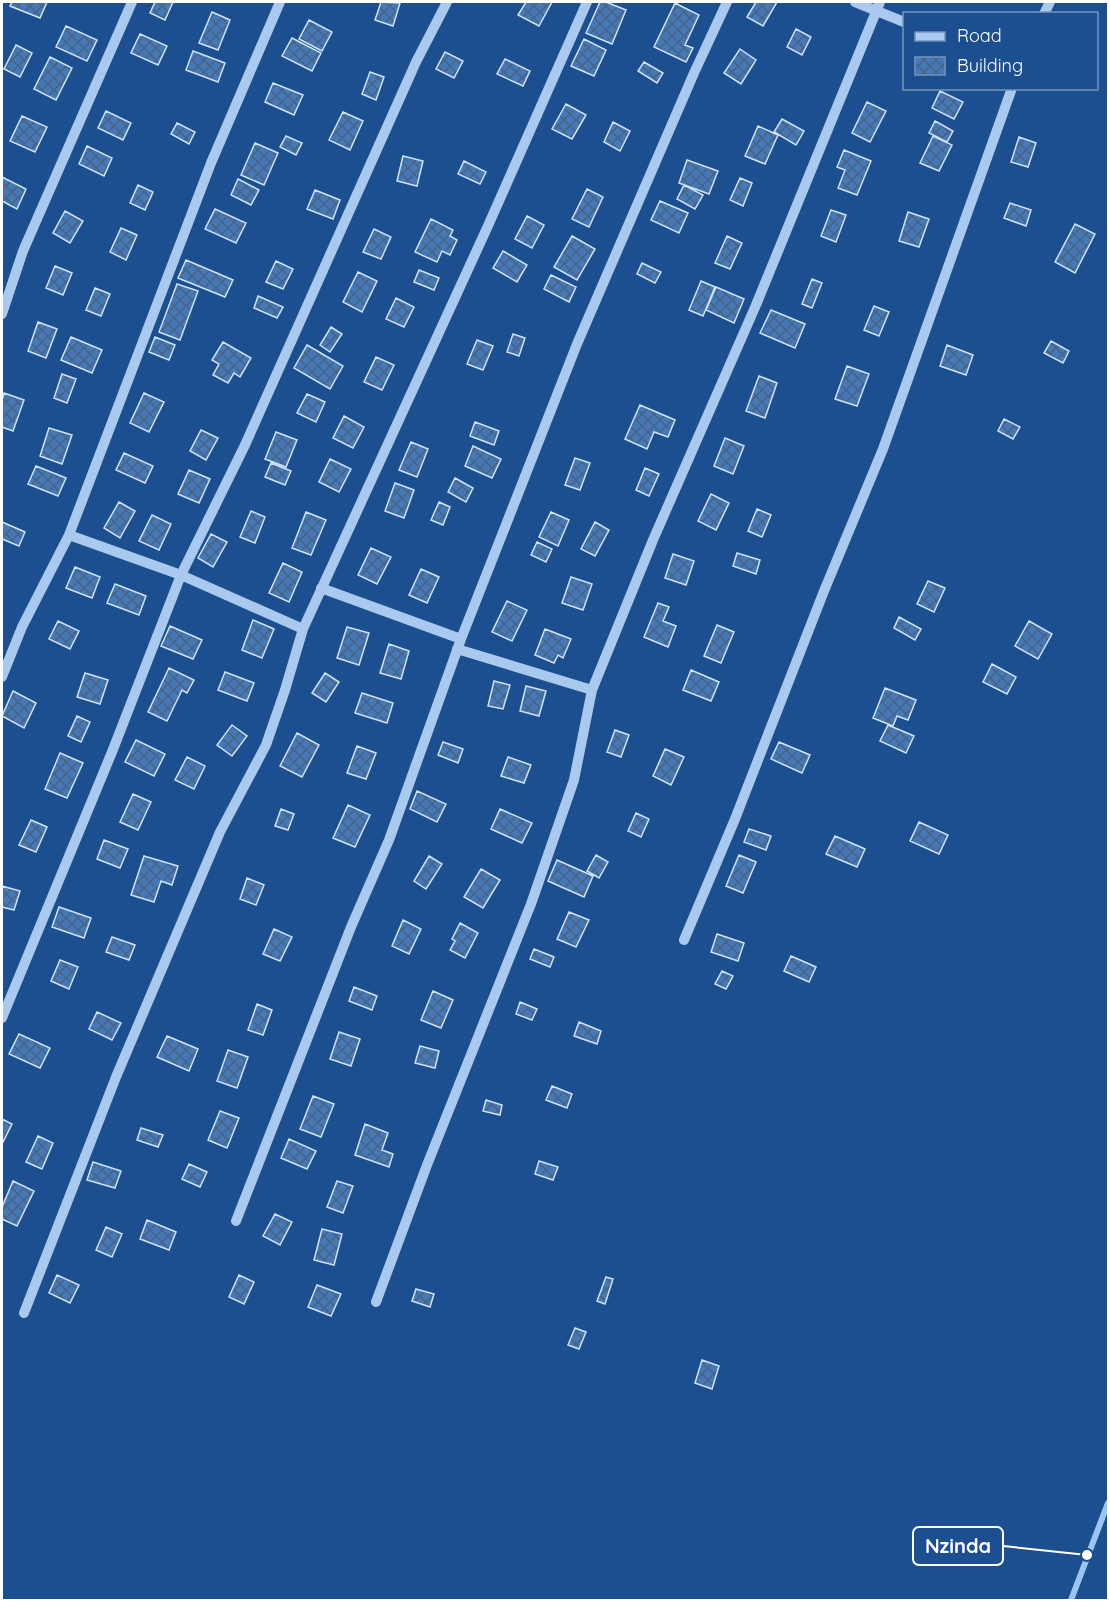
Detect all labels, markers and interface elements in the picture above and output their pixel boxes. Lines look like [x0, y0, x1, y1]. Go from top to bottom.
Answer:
legend [903, 12, 1098, 90]
text: Road [957, 24, 1002, 47]
text: Building [957, 54, 1023, 77]
callout: Nzinda [913, 1527, 1003, 1565]
text: Nzinda [925, 1533, 991, 1558]

